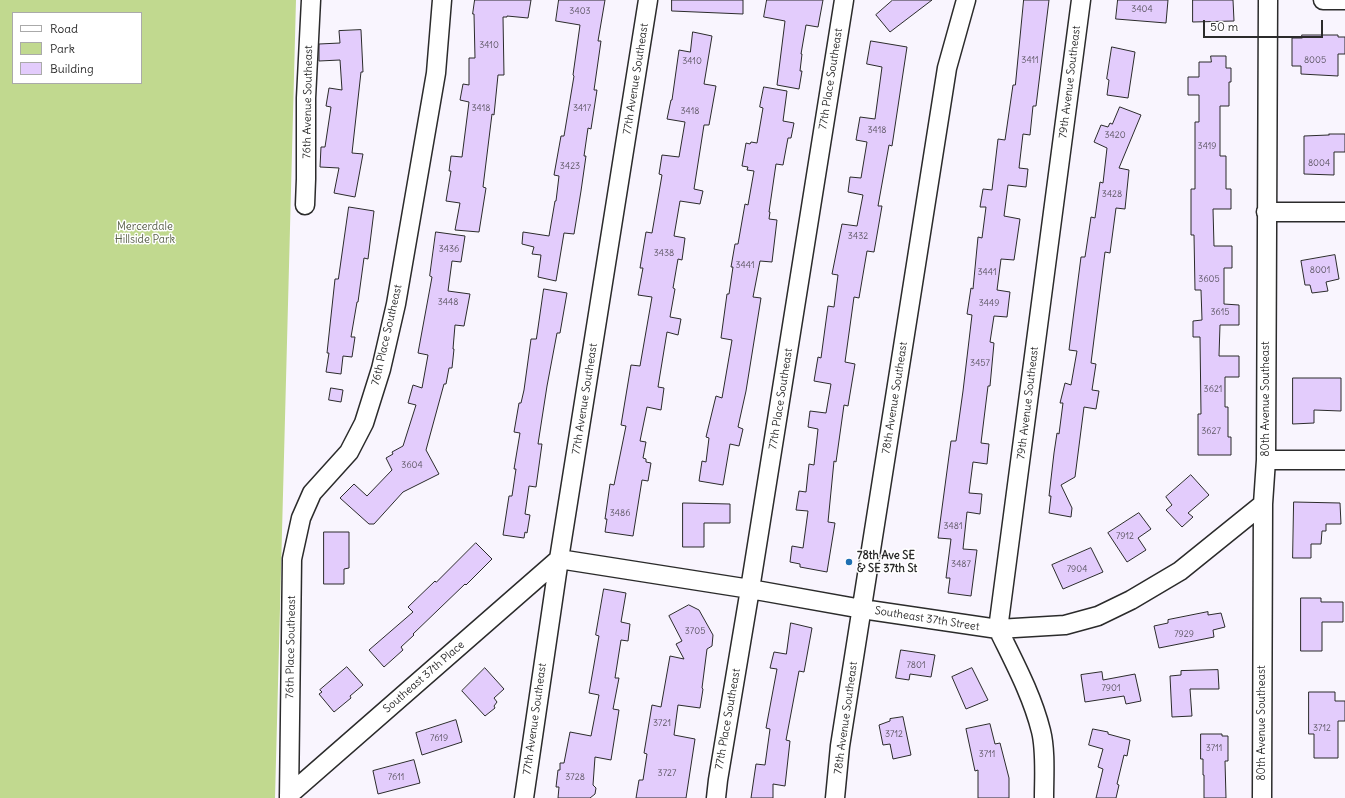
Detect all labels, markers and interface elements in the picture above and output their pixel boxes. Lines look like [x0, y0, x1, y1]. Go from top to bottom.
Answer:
house number: 3404 [1131, 4, 1153, 14]
house number: 3403 [569, 6, 591, 16]
legend [12, 12, 142, 84]
scale bar [1205, 12, 1325, 38]
text: 50 m [1210, 19, 1238, 34]
text: Road [50, 21, 78, 36]
street label: 77th Avenue Southeast [621, 22, 651, 136]
street label: 79th Avenue Southeast [1057, 25, 1083, 139]
street label: 77th Place Southeast [816, 27, 846, 131]
house number: 3410 [479, 40, 499, 50]
text: Park [50, 41, 75, 56]
street label: 76th Avenue Southeast [300, 45, 316, 159]
house number: 3411 [1021, 55, 1039, 65]
house number: 8005 [1304, 55, 1326, 65]
house number: 3410 [682, 56, 702, 66]
text: Building [50, 61, 94, 76]
house number: 3418 [472, 103, 490, 113]
house number: 3417 [573, 103, 591, 113]
house number: 3418 [681, 106, 699, 116]
house number: 3418 [868, 125, 886, 135]
house number: 3420 [1104, 130, 1126, 140]
house number: 3419 [1198, 141, 1216, 151]
house number: 8004 [1308, 158, 1330, 168]
house number: 3423 [560, 161, 580, 171]
house number: 3428 [1102, 189, 1122, 199]
park label: Mercerdale Hillside Park [115, 220, 175, 246]
house number: 3432 [848, 231, 868, 241]
house number: 3436 [439, 244, 459, 254]
house number: 3438 [654, 248, 674, 258]
house number: 3441 [736, 260, 754, 270]
house number: 8001 [1310, 265, 1330, 275]
house number: 3441 [978, 267, 996, 277]
house number: 3605 [1198, 274, 1220, 284]
street label: 76th Place Southeast [369, 283, 405, 387]
house number: 3448 [438, 297, 458, 307]
house number: 3449 [979, 298, 999, 308]
house number: 3615 [1210, 307, 1230, 317]
street label: 78th Avenue Southeast [880, 341, 910, 455]
street label: 80th Avenue Southeast [1259, 341, 1273, 457]
street label: 77th Avenue Southeast [570, 342, 600, 456]
street label: 79th Avenue Southeast [1015, 346, 1041, 460]
street label: 77th Place Southeast [766, 347, 796, 451]
house number: 3457 [970, 358, 990, 368]
house number: 3621 [1204, 384, 1222, 394]
house number: 3627 [1201, 426, 1221, 436]
house number: 3604 [401, 460, 423, 470]
house number: 3486 [610, 508, 630, 518]
house number: 3481 [943, 521, 963, 531]
house number: 7912 [1116, 531, 1134, 541]
place label: 78th Ave SE & SE 37th St [857, 549, 917, 575]
marker: 78th Ave SE & SE 37th St [844, 557, 854, 567]
house number: 3487 [951, 559, 971, 569]
house number: 7904 [1067, 564, 1087, 574]
street label: 76th Place Southeast [284, 595, 298, 699]
street label: Southeast 37th Street [874, 604, 980, 634]
house number: 3705 [685, 626, 705, 636]
house number: 7929 [1174, 629, 1194, 639]
street label: Southeast 37th Place [381, 638, 467, 716]
house number: 7801 [906, 660, 926, 670]
street label: 78th Avenue Southeast [832, 661, 860, 775]
street label: 77th Avenue Southeast [521, 662, 549, 776]
street label: 80th Avenue Southeast [1255, 665, 1269, 781]
street label: 77th Place Southeast [713, 667, 743, 771]
house number: 7901 [1101, 683, 1121, 693]
house number: 3721 [653, 718, 671, 728]
house number: 3712 [1313, 723, 1331, 733]
house number: 3712 [885, 729, 903, 739]
house number: 7619 [430, 733, 448, 743]
house number: 3711 [1206, 743, 1222, 753]
house number: 3711 [979, 749, 995, 759]
house number: 3727 [658, 768, 676, 778]
house number: 7611 [388, 772, 404, 782]
house number: 3728 [565, 772, 585, 782]

